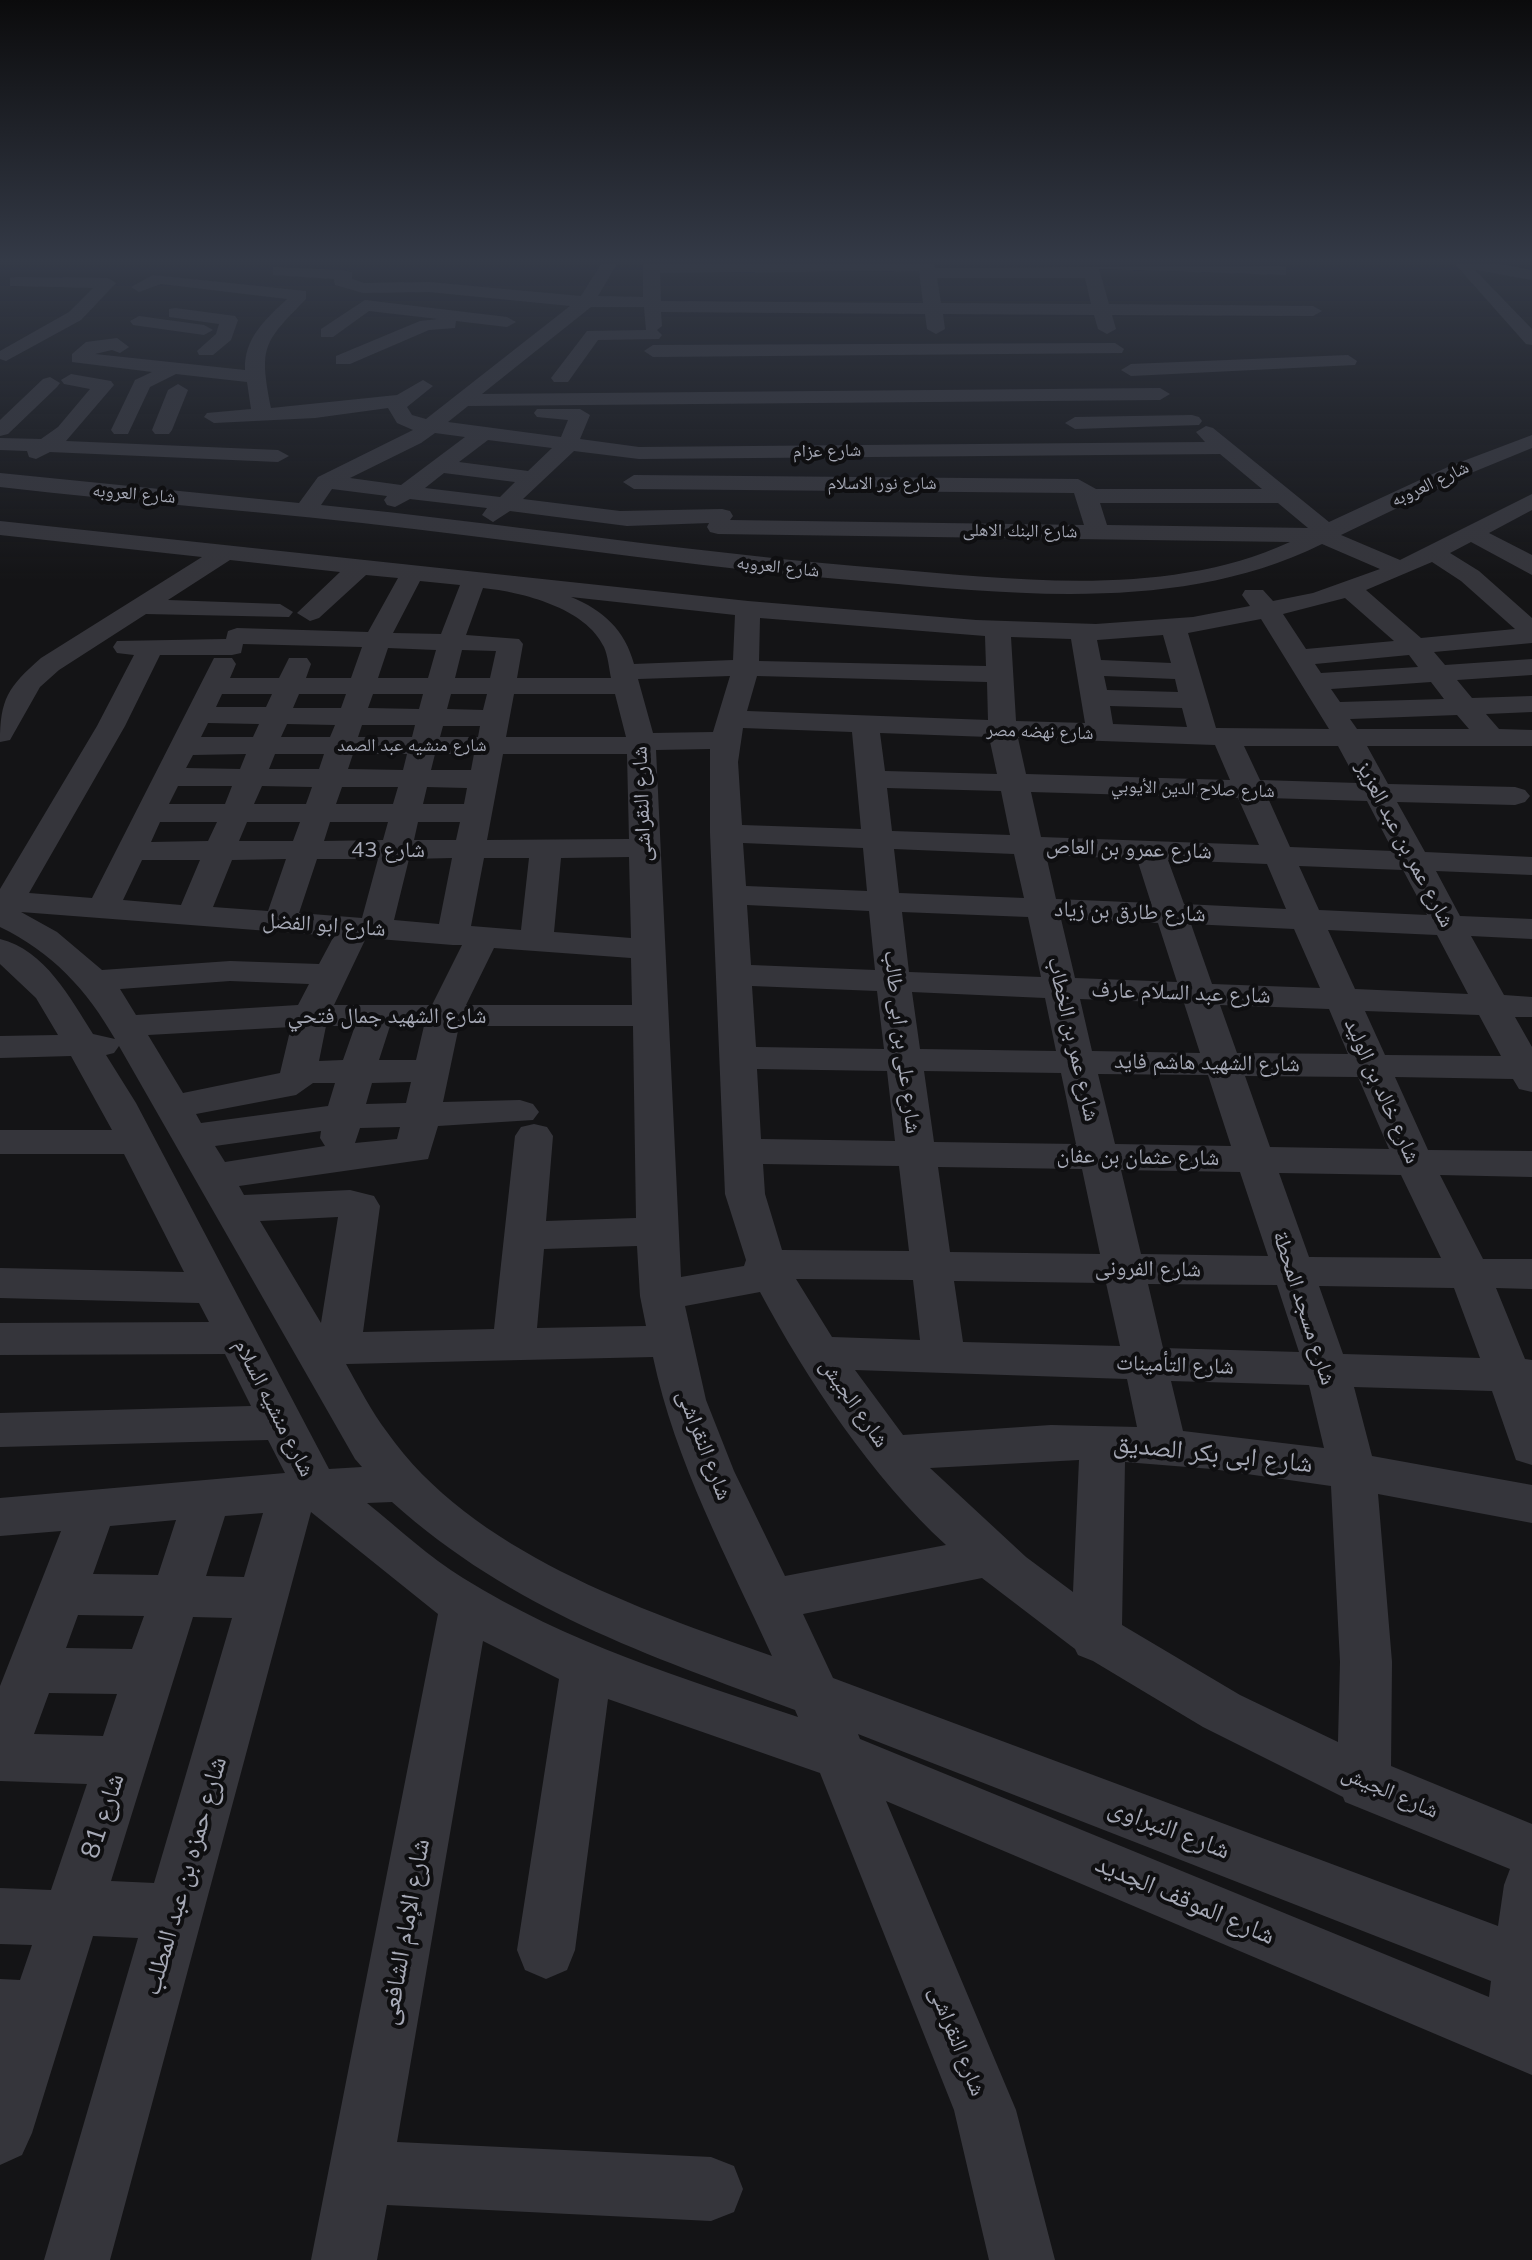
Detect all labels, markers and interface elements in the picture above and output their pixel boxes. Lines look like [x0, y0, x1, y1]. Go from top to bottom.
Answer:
street label: شارع عزام [793, 440, 861, 462]
street label: شارع العروبه [1388, 457, 1472, 511]
street label: شارع نور الاسلام [827, 473, 937, 495]
street label: شارع العروبه [92, 480, 176, 508]
street label: شارع البنك الاهلى [962, 519, 1078, 543]
street label: شارع العروبه [735, 552, 821, 582]
street label: شارع نهضه مصر [986, 719, 1094, 745]
street label: شارع منشيه عبد الصمد [337, 735, 487, 757]
street label: شارع النقراشى [627, 746, 657, 862]
street label: شارع عمر بن عبد العزيز [1350, 756, 1460, 932]
street label: شارع صلاح الدين الأيوبي [1111, 775, 1275, 803]
street label: شارع عمرو بن العاص [1046, 833, 1212, 865]
street label: شارع 43 [351, 837, 425, 863]
street label: شارع طارق بن زياد [1054, 896, 1206, 928]
street label: شارع ابو الفضل [262, 908, 386, 942]
street label: شارع على بن ابى طالب [878, 949, 926, 1135]
street label: شارع عمر بن الخطاب [1041, 954, 1105, 1124]
street label: شارع عبد السلام عارف [1091, 977, 1271, 1009]
street label: شارع الشهيد جمال فتحي [288, 1003, 486, 1029]
street label: شارع خالد بن الوليد [1338, 1014, 1426, 1168]
street label: شارع الشهيد هاشم فايد [1114, 1048, 1300, 1078]
street label: شارع عثمان بن عفان [1056, 1142, 1220, 1172]
street label: شارع مسجد المحطة [1267, 1228, 1341, 1388]
street label: شارع الفرونى [1095, 1255, 1201, 1283]
street label: شارع منشيه السلام [228, 1335, 320, 1481]
street label: شارع التأمينات [1116, 1350, 1234, 1380]
street label: شارع الجيش [814, 1353, 894, 1453]
street label: شارع النقراشى [671, 1386, 737, 1504]
street label: شارع ابى بكر الصديق [1112, 1428, 1314, 1480]
street label: شارع حمزه بن عبد المطلب [136, 1753, 234, 1999]
street label: شارع الجيش [1338, 1760, 1442, 1824]
street label: شارع 81 [75, 1770, 131, 1862]
street label: شارع النبراوى [1104, 1791, 1234, 1867]
street label: شارع الإمام الشافعى [373, 1836, 437, 2028]
street label: شارع الموقف الجديد [1090, 1848, 1280, 1952]
street label: شارع النقراشى [923, 1982, 991, 2100]

